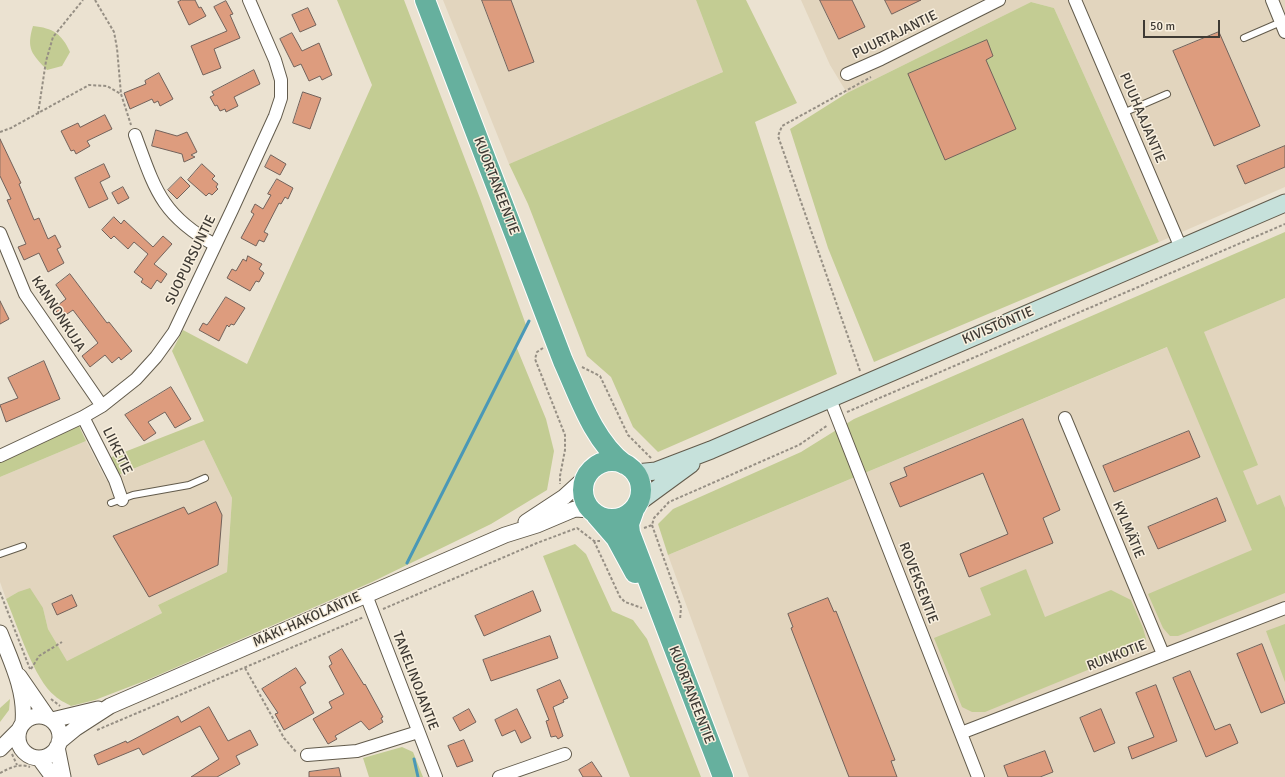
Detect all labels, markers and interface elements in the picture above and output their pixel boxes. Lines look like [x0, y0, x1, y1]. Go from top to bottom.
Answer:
street label: PUURTAJANTIE [850, 7, 940, 63]
scale bar [1145, 12, 1222, 38]
text: 50 m [1150, 19, 1175, 34]
street label: PUUHAAJANTIE [1115, 70, 1169, 166]
street label: KUORTANEENTIE [470, 135, 522, 237]
street label: SUOPURSUNTIE [162, 212, 220, 308]
street label: KANNONKUJA [27, 273, 89, 355]
street label: KIVISTÖNTIE [960, 303, 1036, 349]
street label: LIIKETIE [98, 425, 136, 477]
street label: KYLMÄTIE [1108, 499, 1148, 561]
street label: ROVEKSENTIE [895, 540, 941, 626]
street label: MÄKI-HAKOLANTIE [250, 589, 364, 651]
street label: TANELINOJANTIE [388, 629, 442, 733]
street label: RUNKOTIE [1085, 637, 1149, 675]
street label: KUORTANEENTIE [665, 644, 717, 746]

